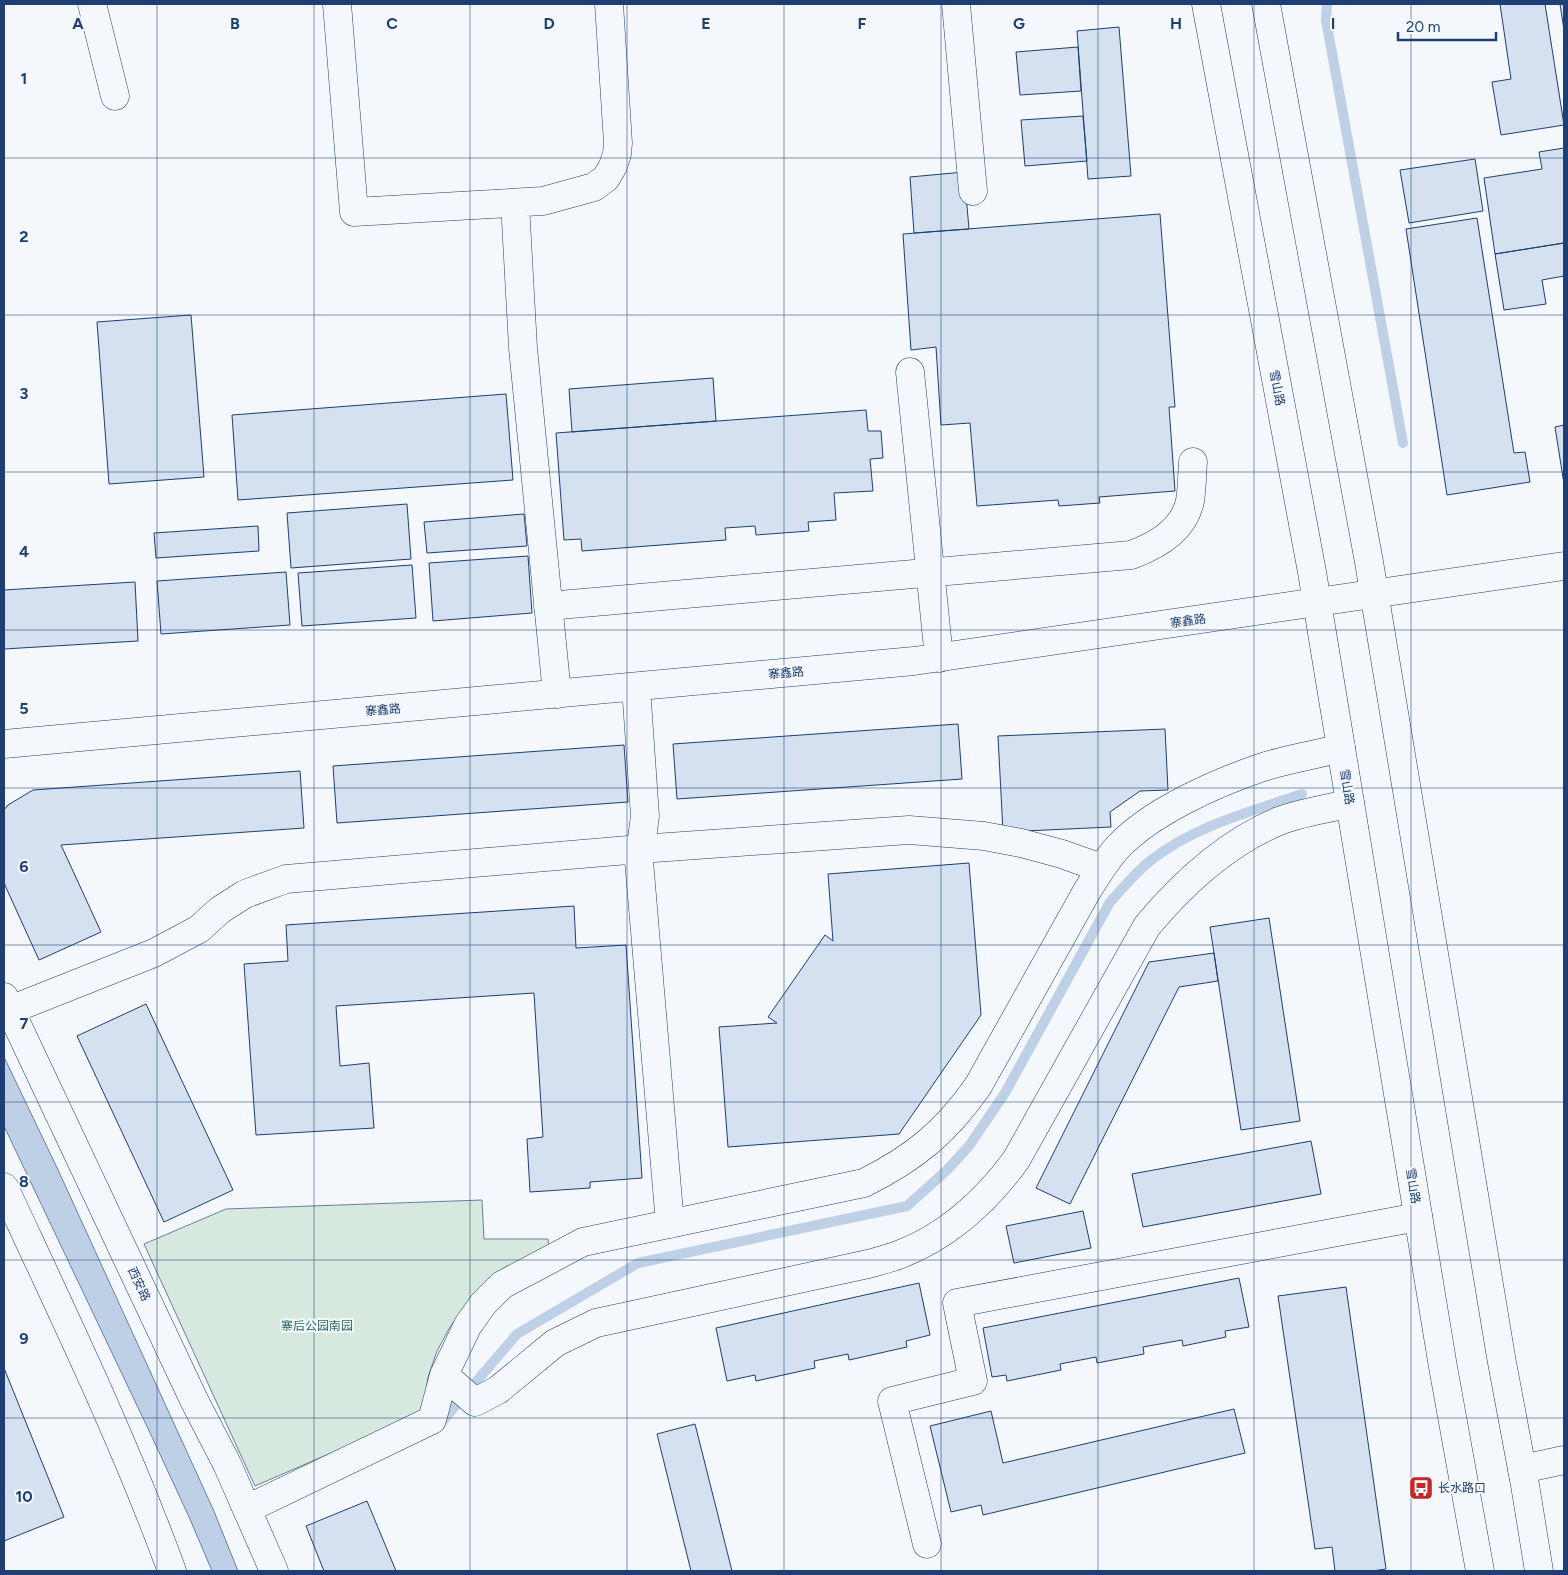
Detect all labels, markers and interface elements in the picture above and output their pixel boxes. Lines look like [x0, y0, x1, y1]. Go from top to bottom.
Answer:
scale bar [1398, 10, 1496, 42]
text: A [72, 14, 84, 33]
text: B [230, 14, 240, 33]
text: C [386, 14, 398, 33]
text: D [543, 14, 555, 33]
text: E [701, 14, 711, 33]
text: F [858, 14, 867, 33]
text: G [1013, 14, 1025, 33]
text: H [1170, 14, 1182, 33]
text: I [1331, 14, 1335, 33]
text: 20 m [1406, 18, 1440, 36]
text: 1 [21, 69, 27, 88]
text: 2 [19, 227, 29, 246]
street label: 雪山路 [1267, 369, 1287, 407]
text: 3 [20, 384, 29, 403]
text: 4 [19, 542, 29, 561]
street label: 寨鑫路 [1169, 612, 1207, 630]
street label: 寨鑫路 [767, 664, 805, 682]
text: 5 [19, 699, 29, 718]
street label: 寨鑫路 [364, 701, 402, 719]
street label: 雪山路 [1337, 768, 1357, 806]
text: 6 [19, 857, 29, 876]
text: 7 [20, 1014, 29, 1033]
street label: 雪山路 [1403, 1167, 1423, 1205]
text: 8 [19, 1172, 29, 1191]
street label: 西安路 [125, 1265, 153, 1303]
park label: 寨后公园南园 [281, 1319, 353, 1333]
text: 9 [19, 1329, 29, 1348]
bus stop icon: 长水路口 [1408, 1475, 1434, 1501]
place label: 长水路口 [1438, 1481, 1486, 1495]
text: 10 [15, 1487, 33, 1506]

